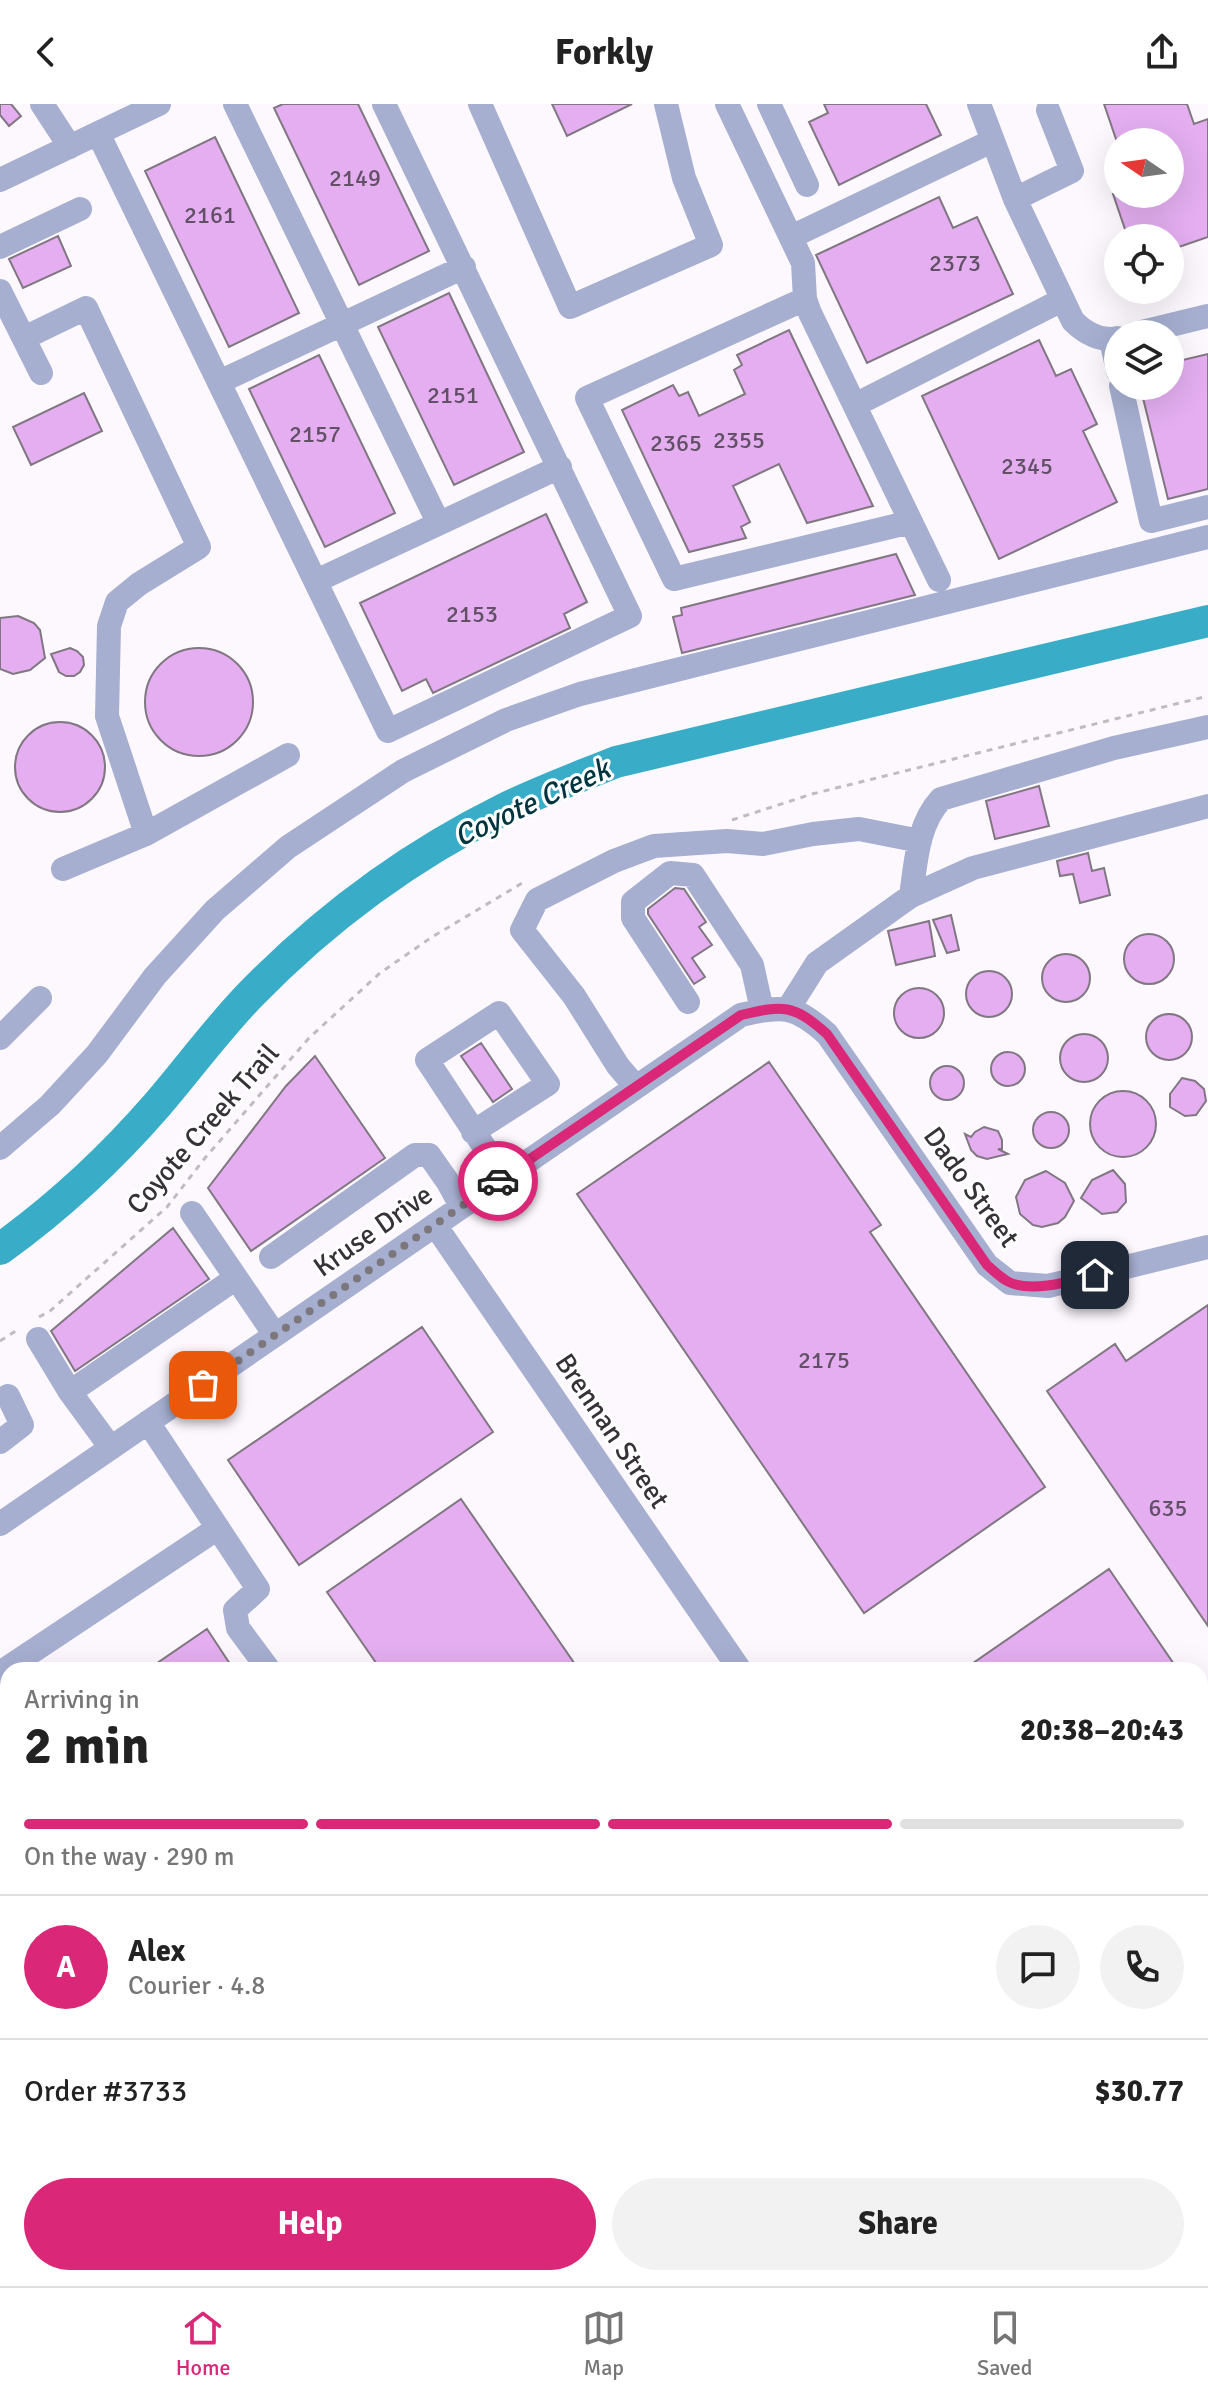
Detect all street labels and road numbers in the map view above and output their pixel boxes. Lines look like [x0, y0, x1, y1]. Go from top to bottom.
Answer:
street label: Coyote Creek Trail [120, 1037, 286, 1221]
street label: Dado Street [916, 1120, 1026, 1254]
street label: Kruse Drive [307, 1178, 439, 1284]
street label: Brennan Street [548, 1347, 676, 1515]

